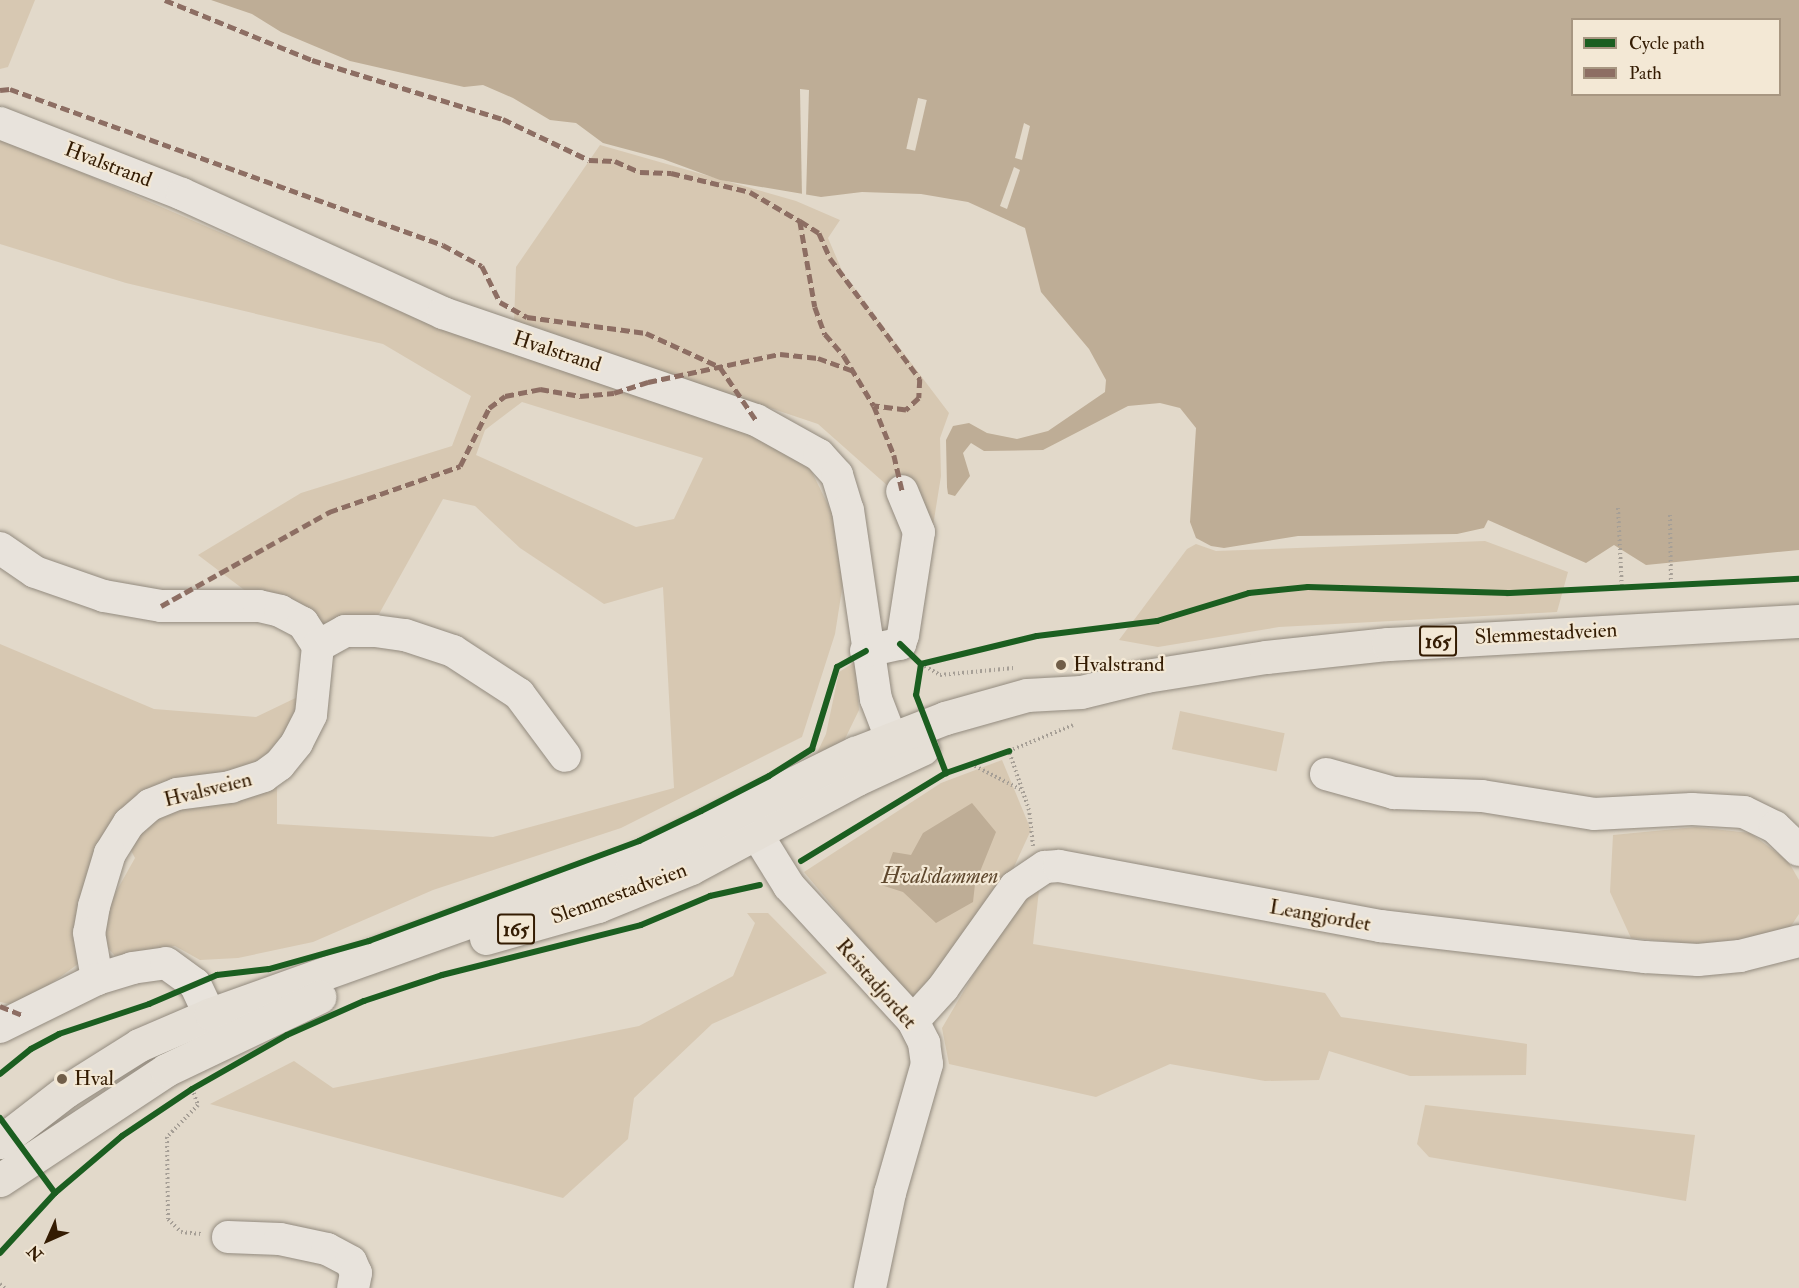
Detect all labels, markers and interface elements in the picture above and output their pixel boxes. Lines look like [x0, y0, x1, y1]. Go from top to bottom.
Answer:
legend [1571, 18, 1781, 96]
text: Cycle path [1629, 32, 1705, 55]
text: Path [1629, 62, 1662, 85]
street label: Hvalstrand [61, 137, 155, 193]
street label: Hvalstrand [510, 326, 604, 378]
street label: Slemmestadveien [1474, 618, 1618, 650]
road number: 165 [1418, 624, 1458, 658]
place label: Hvalstrand [1073, 652, 1165, 678]
marker: Hvalstrand [1054, 658, 1068, 672]
street label: Hvalsveien [161, 767, 255, 813]
street label: Slemmestadveien [548, 858, 690, 930]
water label: Hvalsdammen [882, 864, 998, 890]
street label: Leangjordet [1267, 895, 1373, 937]
road number: 165 [496, 912, 536, 946]
street label: Reistadjordet [830, 934, 922, 1034]
place label: Hval [74, 1066, 114, 1092]
marker: Hval [55, 1072, 69, 1086]
north arrow [18, 1210, 78, 1270]
text: N [23, 1241, 47, 1265]

